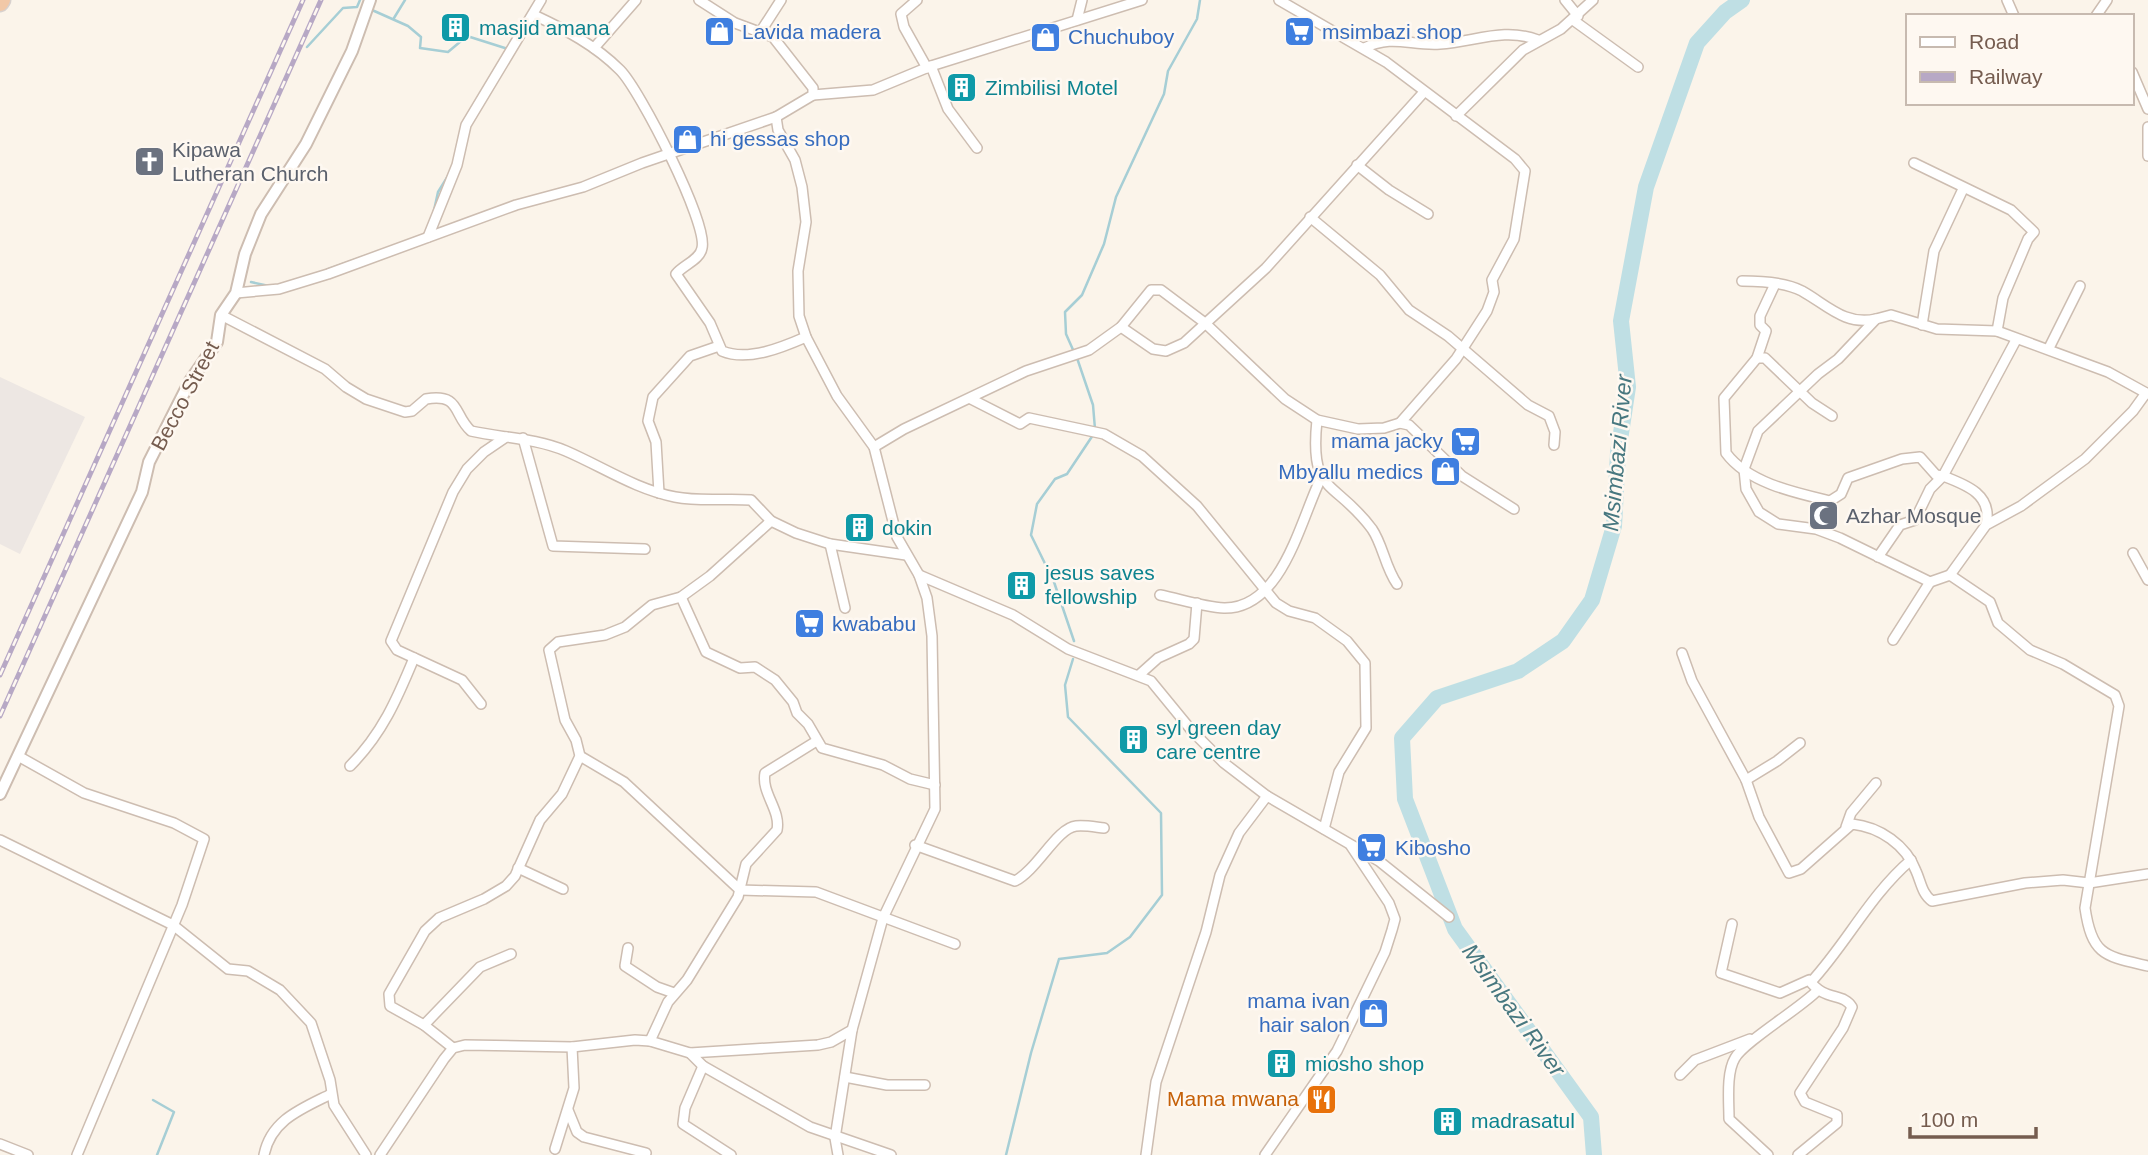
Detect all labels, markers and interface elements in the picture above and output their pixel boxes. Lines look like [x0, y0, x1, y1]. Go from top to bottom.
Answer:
building icon: masjid amana [439, 11, 473, 45]
legend [1906, 14, 2134, 105]
shop icon: Lavida madera [702, 15, 736, 49]
supermarket icon: msimbazi shop [1282, 15, 1316, 49]
place label: masjid amana [479, 16, 610, 39]
place label: Lavida madera [742, 20, 881, 43]
shop icon: Chuchuboy [1028, 20, 1062, 54]
place label: msimbazi shop [1322, 20, 1462, 43]
place label: Chuchuboy [1068, 25, 1175, 48]
text: Road [1969, 30, 2019, 53]
text: Railway [1969, 65, 2043, 88]
building icon: Zimbilisi Motel [945, 71, 979, 105]
place label: Zimbilisi Motel [985, 76, 1118, 99]
shop icon: hi gessas shop [670, 122, 704, 156]
place label: hi gessas shop [710, 127, 850, 150]
place label: Kipawa Lutheran Church [172, 138, 328, 185]
church icon: Kipawa Lutheran Church [132, 145, 166, 179]
street label: Becco Street [146, 337, 223, 454]
water label: Msimbazi River [1597, 372, 1637, 532]
supermarket icon: mama jacky [1449, 424, 1483, 458]
place label: mama jacky [1331, 429, 1443, 452]
shop icon: Mbyallu medics [1429, 455, 1463, 489]
place label: Mbyallu medics [1278, 460, 1423, 483]
mosque icon: Azhar Mosque [1806, 499, 1840, 533]
place label: Azhar Mosque [1846, 504, 1981, 527]
building icon: dokin [842, 511, 876, 545]
place label: dokin [882, 516, 932, 539]
place label: jesus saves fellowship [1044, 561, 1155, 608]
building icon: jesus saves fellowship [1005, 568, 1039, 602]
supermarket icon: kwababu [792, 607, 826, 641]
place label: kwababu [832, 612, 916, 635]
place label: syl green day care centre [1156, 716, 1281, 763]
building icon: syl green day care centre [1116, 723, 1150, 757]
supermarket icon: Kibosho [1355, 831, 1389, 865]
place label: Kibosho [1395, 836, 1471, 859]
water label: Msimbazi River [1457, 939, 1571, 1082]
place label: mama ivan hair salon [1247, 989, 1350, 1036]
shop icon: mama ivan hair salon [1356, 996, 1390, 1030]
building icon: miosho shop [1265, 1047, 1299, 1081]
place label: miosho shop [1305, 1052, 1424, 1075]
restaurant icon: Mama mwana [1305, 1082, 1339, 1116]
place label: Mama mwana [1167, 1087, 1299, 1110]
scale bar [1910, 1096, 2036, 1140]
building icon: madrasatul [1431, 1104, 1465, 1138]
text: 100 m [1920, 1108, 1978, 1131]
place label: madrasatul [1471, 1109, 1575, 1132]

